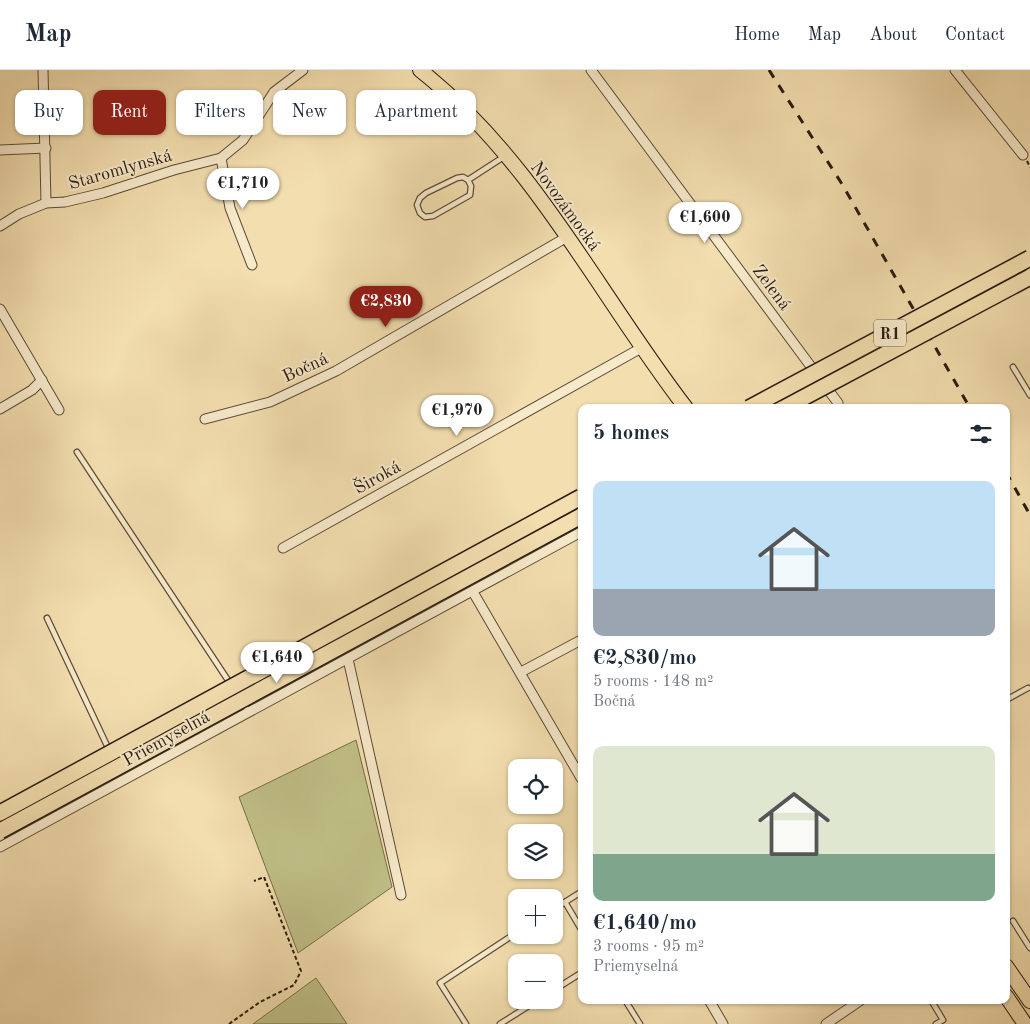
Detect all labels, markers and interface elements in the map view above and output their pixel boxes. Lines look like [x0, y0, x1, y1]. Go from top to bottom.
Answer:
text: Map [25, 23, 72, 47]
text: Home [734, 26, 780, 44]
text: Map [808, 26, 841, 44]
text: About [869, 26, 917, 44]
text: Contact [945, 26, 1005, 44]
chip: Buy [15, 90, 83, 135]
chip: Rent [93, 90, 166, 135]
chip: Filters [176, 90, 263, 135]
chip: New [273, 90, 346, 135]
chip: Apartment [356, 90, 476, 135]
street label: Staromlynská [66, 147, 174, 193]
street label: Novozámocká [527, 159, 604, 255]
pin: €1,710 [202, 168, 284, 210]
text: €1,710 [218, 176, 268, 192]
pin: €1,600 [664, 202, 746, 244]
text: €1,600 [680, 210, 730, 226]
street label: Zelená [748, 262, 794, 314]
pin: €2,830 [345, 286, 427, 328]
text: €2,830 [361, 294, 411, 310]
road number: R1 [874, 320, 906, 346]
street label: Bočná [280, 350, 331, 386]
pin: €1,970 [416, 394, 498, 437]
text: €1,970 [432, 403, 482, 419]
icon: filters [967, 420, 995, 448]
text: 5 homes [593, 423, 669, 444]
street label: Široká [349, 453, 404, 498]
icon: home [749, 514, 839, 604]
pin: €1,640 [236, 642, 318, 684]
text: €2,830/mo [593, 648, 697, 669]
text: €1,640 [252, 650, 302, 666]
text: 5 rooms · 148 m² [593, 674, 713, 690]
text: Bočná [593, 694, 636, 710]
street label: Priemyselná [120, 708, 213, 770]
map controls [508, 759, 563, 1009]
button: locate [508, 759, 563, 814]
icon: home [749, 779, 839, 869]
button: layers [508, 824, 563, 879]
button: + [508, 889, 563, 944]
text: €1,640/mo [593, 913, 697, 934]
text: 3 rooms · 95 m² [593, 939, 704, 955]
button: − [508, 954, 563, 1009]
text: Priemyselná [593, 959, 678, 975]

